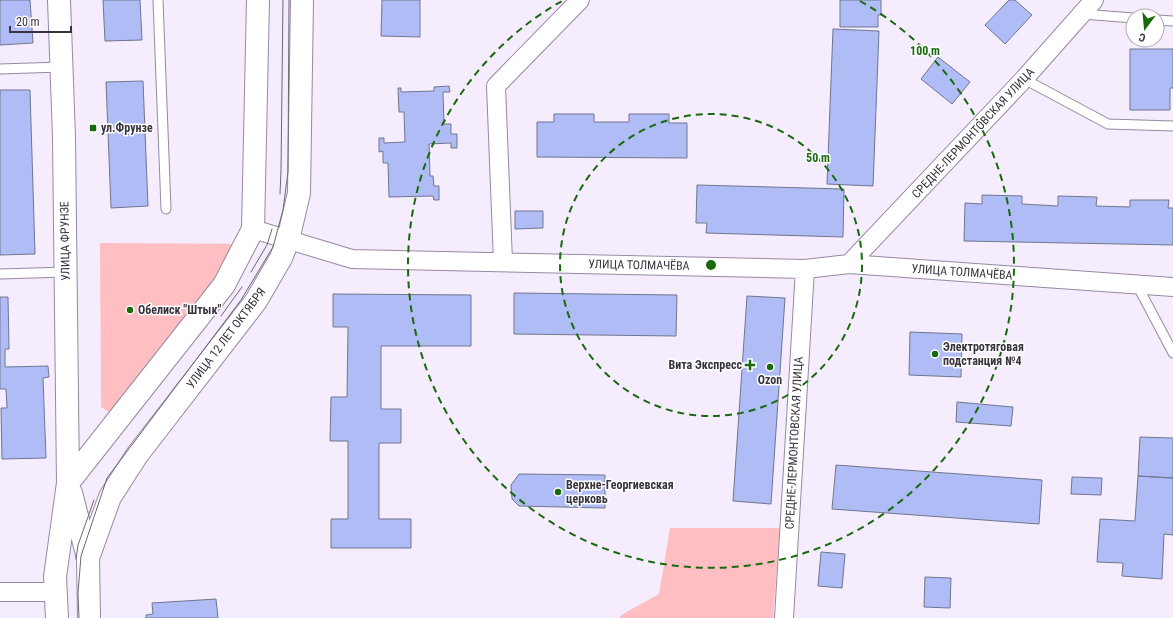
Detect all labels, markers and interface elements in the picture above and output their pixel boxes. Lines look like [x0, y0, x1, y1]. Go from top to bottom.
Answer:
scale bar [10, 8, 71, 34]
north arrow [1125, 8, 1165, 48]
text: 20 m [16, 15, 40, 29]
text: С [1138, 30, 1147, 44]
text: 100 m [910, 44, 940, 58]
street label: СРЕДНЕ-ЛЕРМОНТОВСКАЯ УЛИЦА [909, 65, 1037, 201]
place label: ул.Фрунзе [101, 121, 153, 135]
marker: ул.Фрунзе [88, 123, 98, 133]
text: 50 m [806, 151, 830, 165]
street label: УЛИЦА ФРУНЗЕ [57, 201, 73, 281]
street label: УЛИЦА ТОЛМАЧЁВА [588, 256, 690, 273]
centre of rings [704, 258, 718, 272]
street label: УЛИЦА ТОЛМАЧЁВА [911, 260, 1013, 283]
street label: УЛИЦА 12 ЛЕТ ОКТЯБРЯ [184, 285, 268, 391]
place label: Обелиск "Штык" [138, 303, 221, 317]
marker: Обелиск "Штык" [125, 305, 135, 315]
place label: Электротяговая подстанция №4 [943, 340, 1024, 368]
marker: Электротяговая подстанция №4 [930, 349, 940, 359]
street label: СРЕДНЕ-ЛЕРМОНТОВСКАЯ УЛИЦА [782, 356, 806, 530]
place label: Вита Экспресс [669, 358, 742, 372]
marker: Вита Экспресс [745, 360, 755, 370]
marker: Ozon [765, 362, 775, 372]
place label: Ozon [758, 373, 782, 387]
place label: Верхне-Георгиевская церковь [566, 478, 674, 506]
marker: Верхне-Георгиевская церковь [553, 487, 563, 497]

